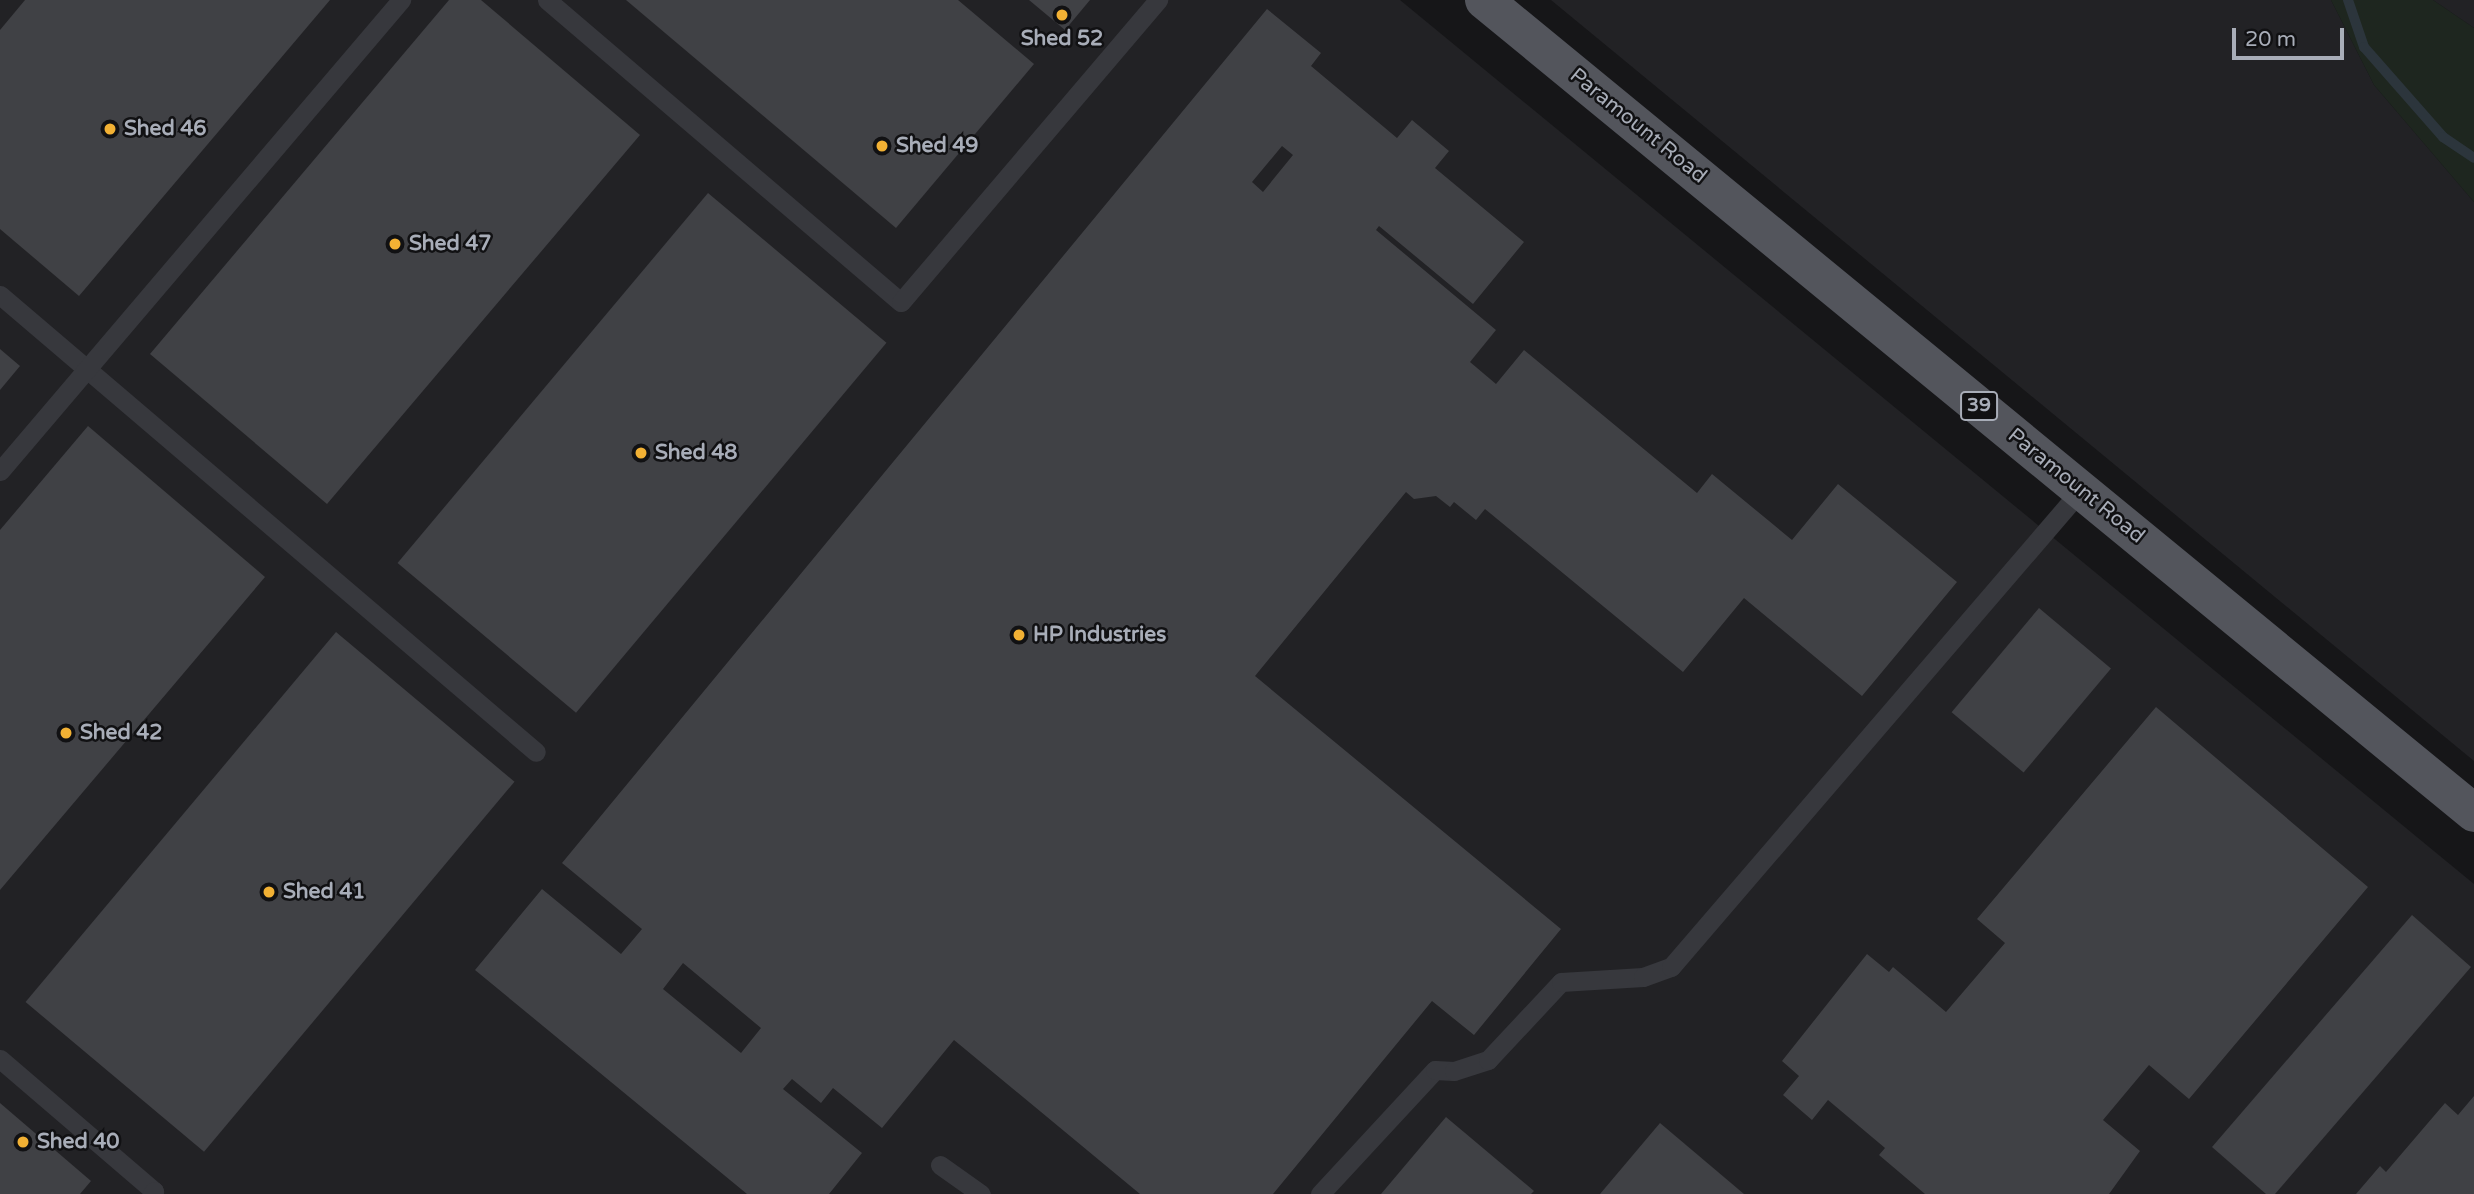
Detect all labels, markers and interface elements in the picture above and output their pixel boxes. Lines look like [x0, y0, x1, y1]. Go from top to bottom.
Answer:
marker: Shed 52 [1054, 7, 1070, 23]
scale bar [2236, 14, 2348, 58]
place label: Shed 52 [1021, 26, 1103, 52]
text: 20 m [2245, 27, 2296, 52]
street label: Paramount Road [1564, 63, 1712, 189]
place label: Shed 46 [124, 116, 207, 142]
marker: Shed 46 [102, 121, 118, 137]
place label: Shed 49 [896, 133, 979, 159]
marker: Shed 49 [874, 138, 890, 154]
place label: Shed 47 [409, 231, 492, 257]
marker: Shed 47 [387, 236, 403, 252]
road number: 39 [1960, 390, 1998, 422]
street label: Paramount Road [2002, 423, 2150, 549]
place label: Shed 48 [655, 440, 738, 466]
marker: Shed 48 [633, 445, 649, 461]
place label: HP Industries [1033, 622, 1166, 648]
marker: HP Industries [1011, 627, 1027, 643]
place label: Shed 42 [80, 720, 163, 746]
marker: Shed 42 [58, 725, 74, 741]
place label: Shed 41 [283, 879, 366, 905]
marker: Shed 41 [261, 884, 277, 900]
place label: Shed 40 [37, 1129, 120, 1155]
marker: Shed 40 [15, 1134, 31, 1150]

